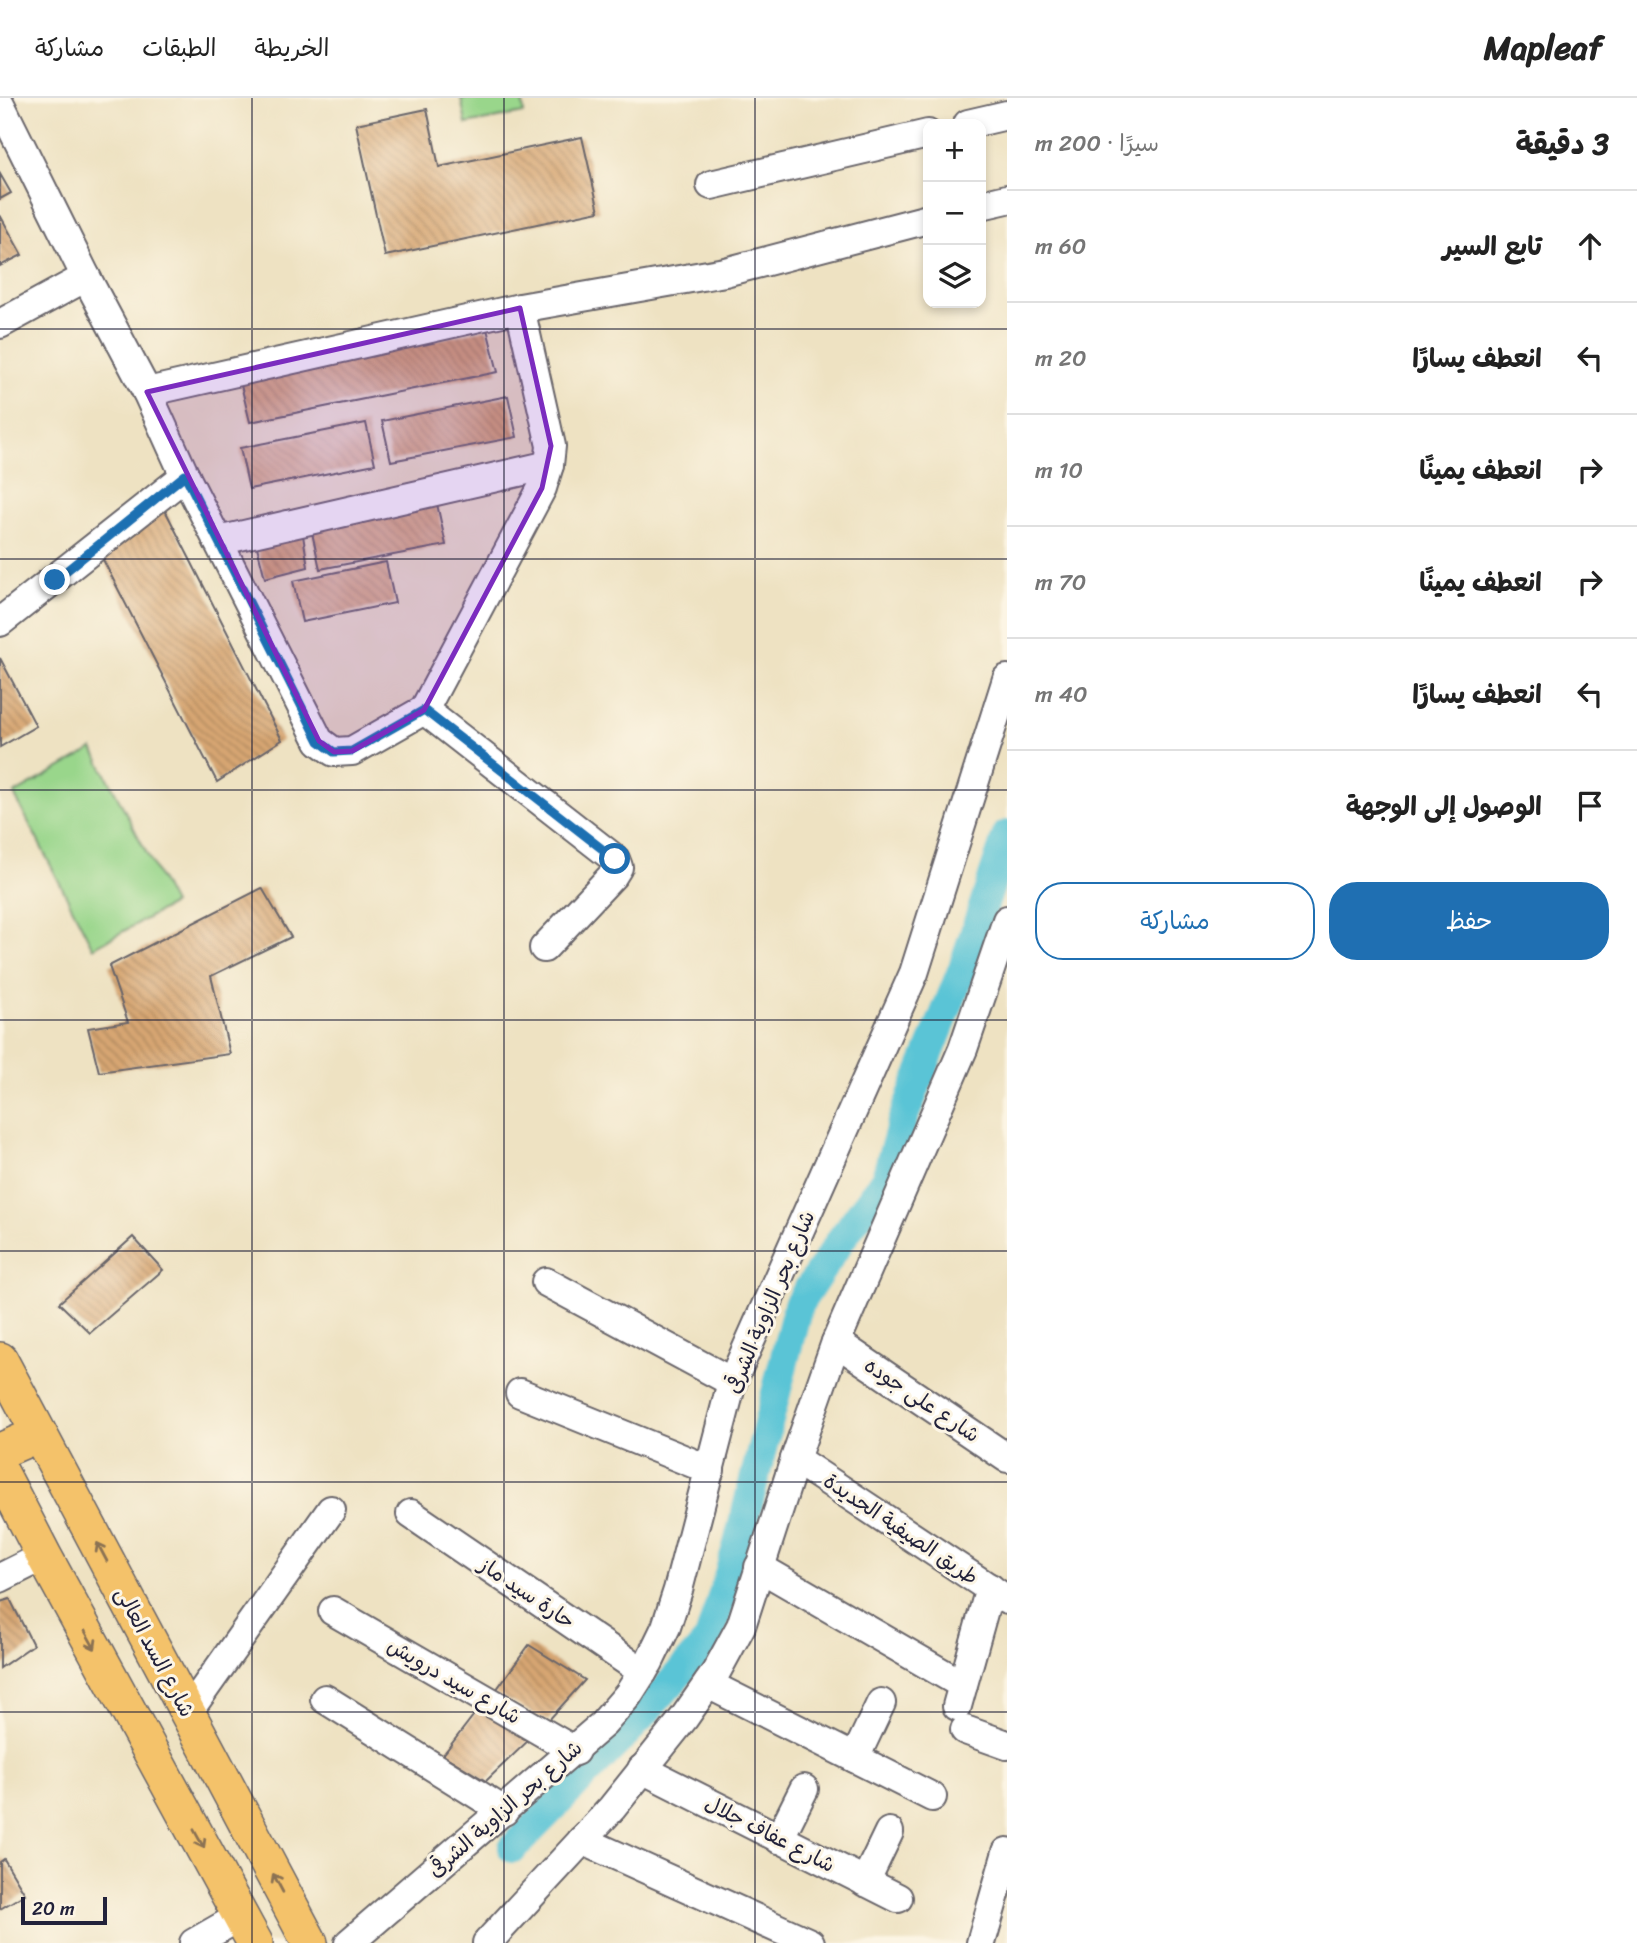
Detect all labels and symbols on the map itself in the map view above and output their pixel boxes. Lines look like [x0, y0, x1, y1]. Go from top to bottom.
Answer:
route end [39, 564, 70, 595]
route start [599, 843, 630, 874]
street label: شارع بحر الزاوية الشرقى [714, 1204, 826, 1400]
street label: شارع على جوده [856, 1347, 988, 1453]
street label: طريق الصيفية الجديدة [815, 1463, 987, 1595]
one-way arrow [95, 1543, 109, 1563]
street label: حارة سيد ماز [469, 1545, 583, 1639]
street label: شارع السد العالى [105, 1580, 205, 1724]
street label: شارع سيد درويش [380, 1627, 528, 1735]
one-way arrow [83, 1629, 97, 1649]
street label: شارع بحر الزاوية الشرقى [419, 1730, 591, 1888]
street label: شارع عفاف جلال [698, 1785, 842, 1883]
one-way arrow [193, 1828, 206, 1849]
one-way arrow [271, 1873, 285, 1894]
scale bar [21, 1894, 107, 1926]

